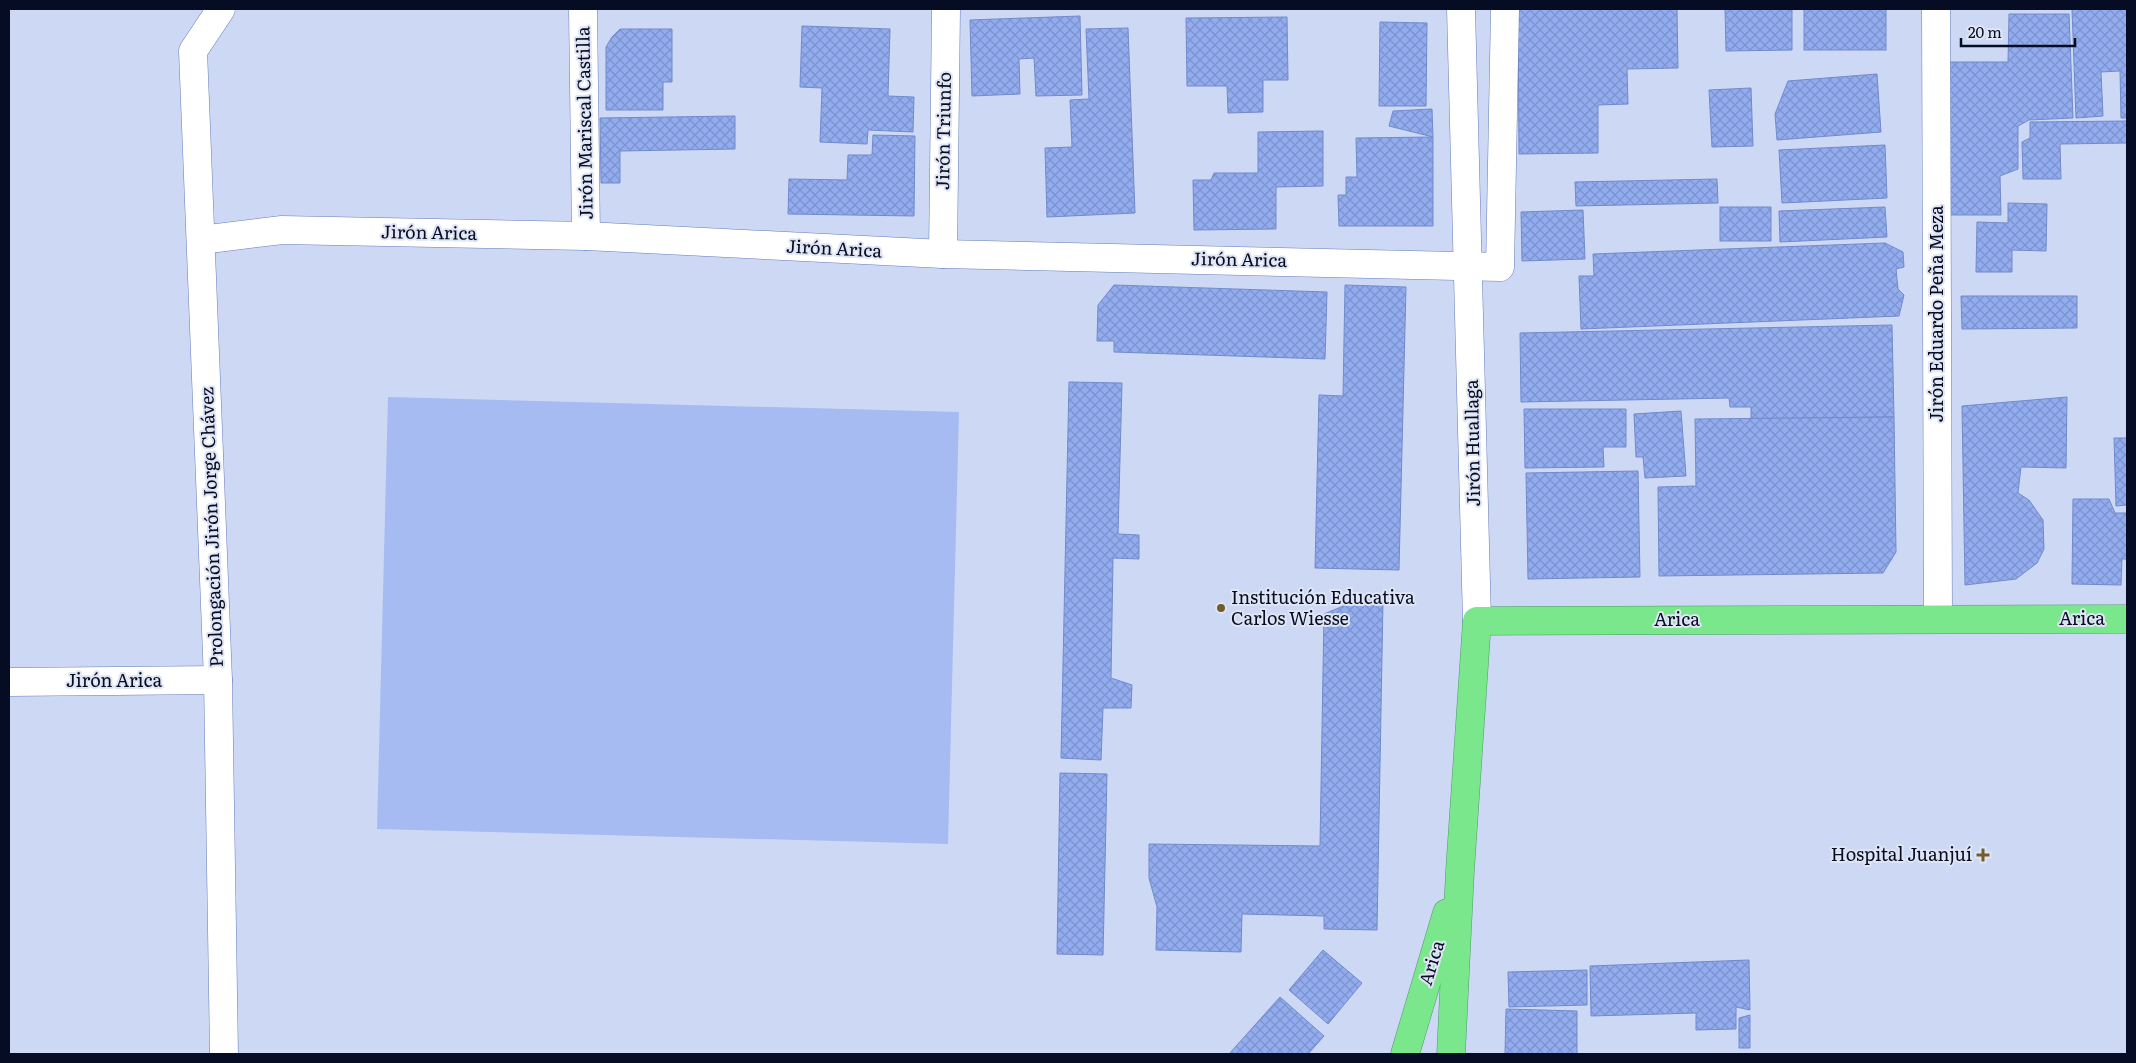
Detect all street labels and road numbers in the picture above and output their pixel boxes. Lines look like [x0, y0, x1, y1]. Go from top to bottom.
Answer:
street label: Jirón Mariscal Castilla [568, 26, 599, 220]
street label: Jirón Triunfo [928, 72, 957, 190]
street label: Jirón Eduardo Peña Meza [1922, 205, 1949, 423]
street label: Jirón Arica [381, 217, 478, 246]
street label: Jirón Arica [785, 232, 883, 264]
street label: Jirón Arica [1191, 244, 1288, 273]
street label: Jirón Huallaga [1457, 379, 1486, 507]
street label: Prolongación Jirón Jorge Chávez [192, 386, 229, 668]
street label: Arica [2059, 604, 2105, 631]
street label: Arica [1654, 605, 1700, 632]
street label: Jirón Arica [66, 666, 162, 693]
street label: Arica [1411, 936, 1450, 989]

